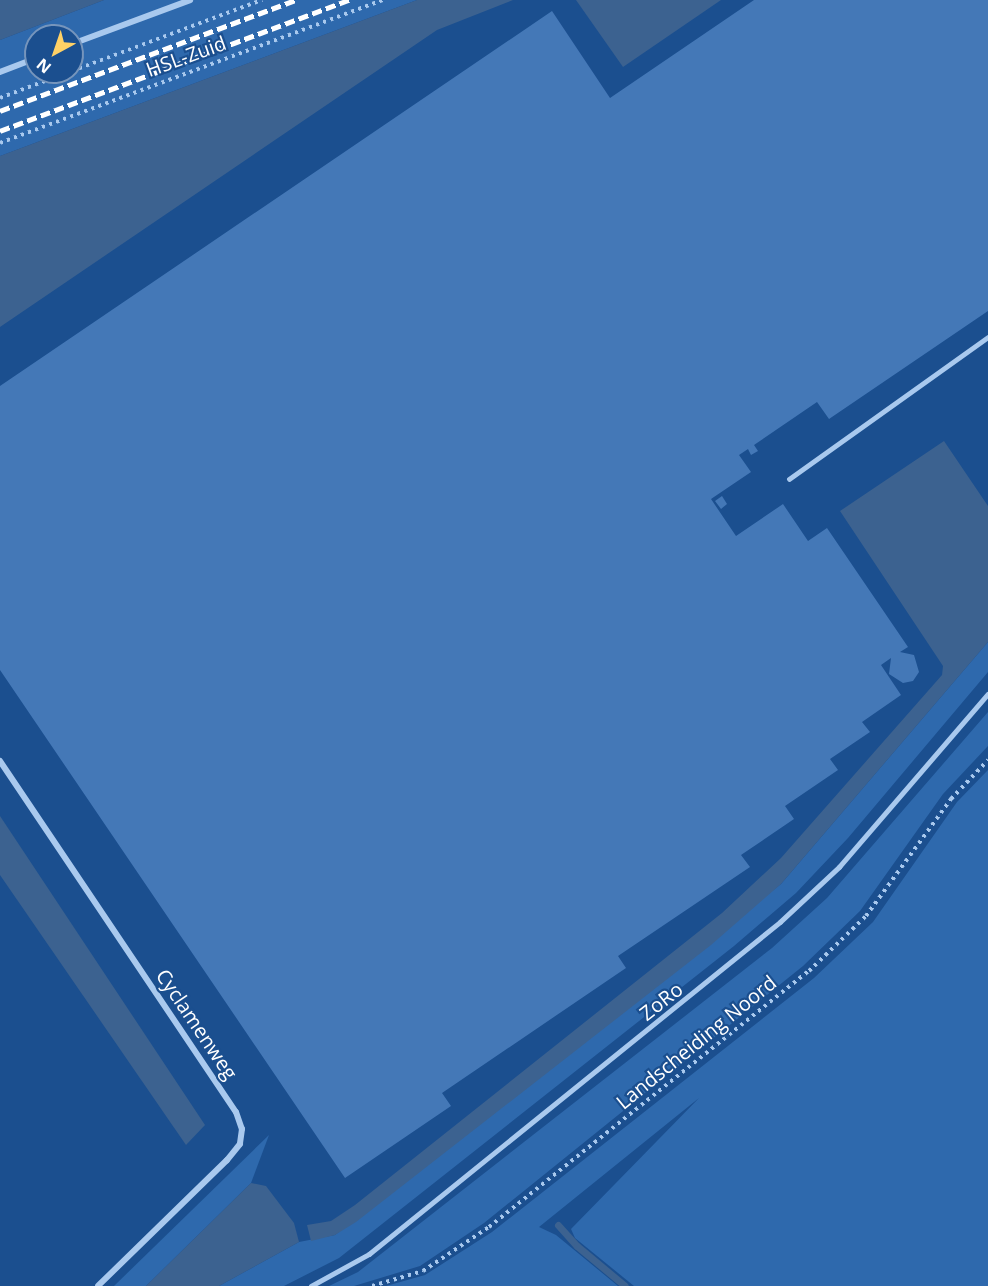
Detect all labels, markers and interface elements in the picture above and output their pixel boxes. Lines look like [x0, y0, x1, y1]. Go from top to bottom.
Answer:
north arrow [24, 24, 84, 84]
street label: HSL-Zuid [143, 30, 229, 82]
text: N [32, 54, 56, 79]
street label: Cyclamenweg [151, 964, 243, 1084]
street label: Landscheiding Noord [611, 970, 781, 1114]
street label: ZoRo [635, 977, 687, 1025]

